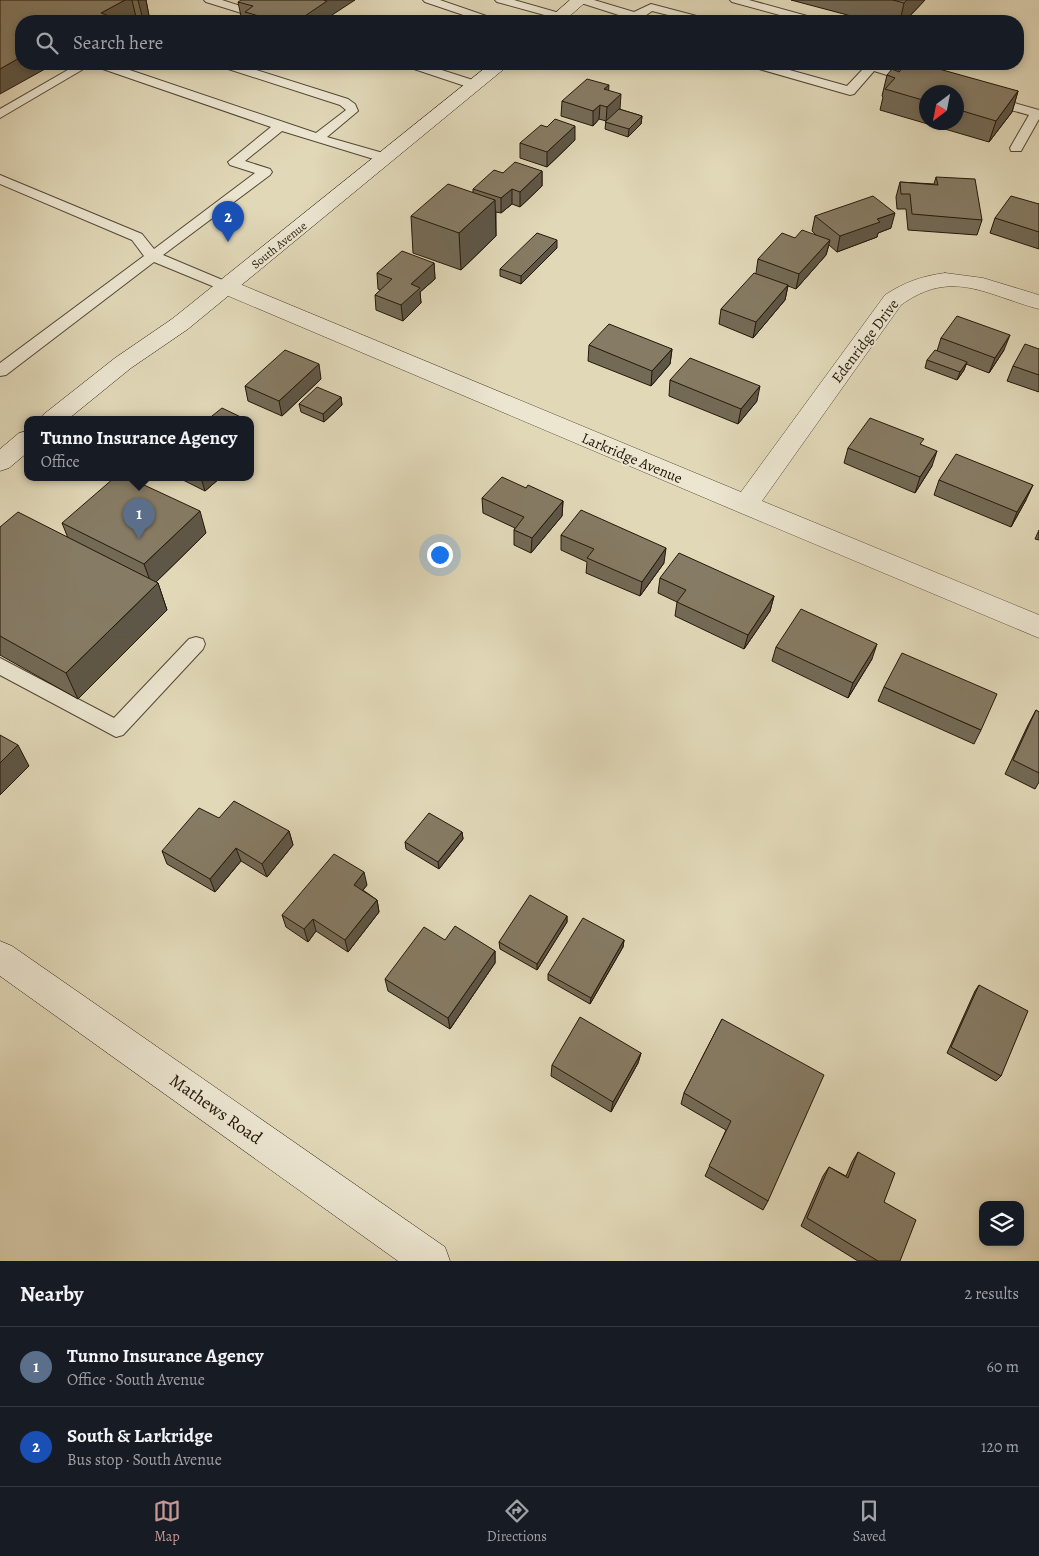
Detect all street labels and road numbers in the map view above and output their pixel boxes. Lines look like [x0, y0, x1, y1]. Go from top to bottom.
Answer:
street label: South Avenue [248, 218, 310, 272]
street label: Edenridge Drive [827, 295, 903, 387]
street label: Larkridge Avenue [579, 428, 686, 488]
street label: Mathews Road [165, 1068, 267, 1150]

